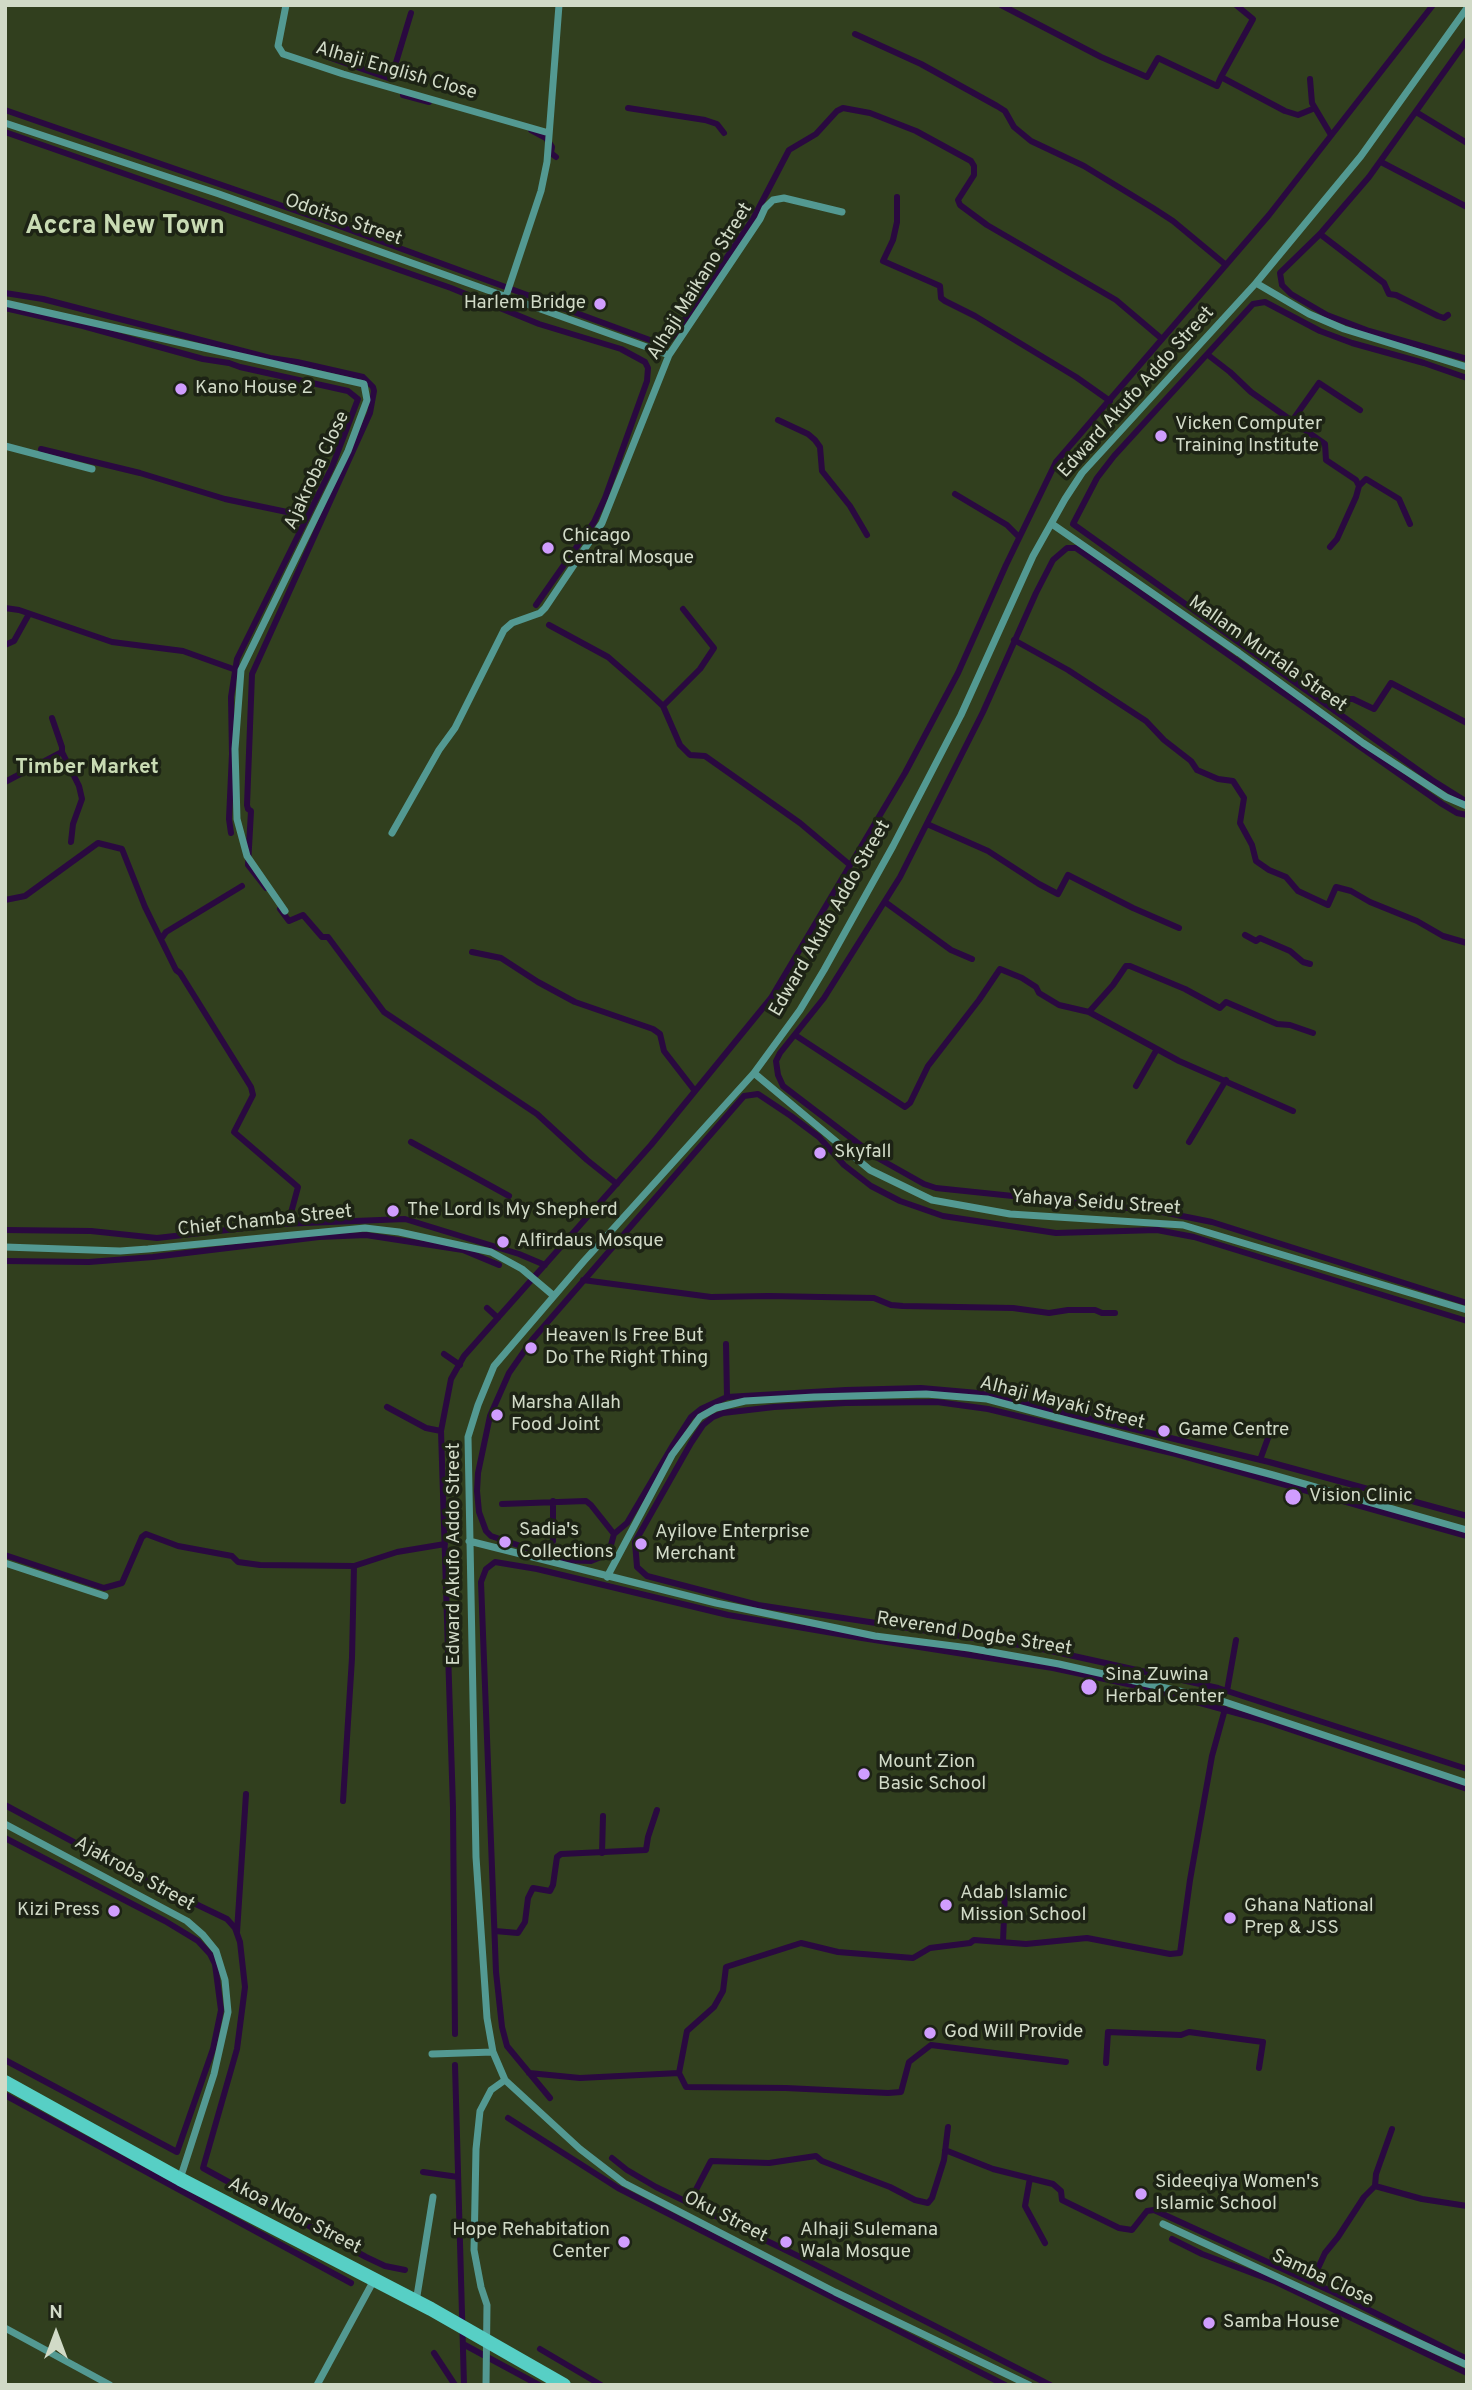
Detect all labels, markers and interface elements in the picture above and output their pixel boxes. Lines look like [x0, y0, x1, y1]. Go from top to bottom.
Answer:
street label: Alhaji English Close [313, 38, 479, 106]
street label: Odoitso Street [281, 190, 405, 252]
street label: Alhaji Maikano Street [643, 199, 759, 365]
district label: Accra New Town [25, 212, 225, 244]
place label: Harlem Bridge [464, 293, 586, 315]
marker: Harlem Bridge [592, 296, 608, 312]
street label: Edward Akufo Addo Street [1054, 303, 1220, 483]
place label: Kano House 2 [195, 378, 313, 400]
marker: Kano House 2 [173, 381, 189, 397]
street label: Ajakroba Close [281, 408, 355, 534]
place label: Vicken Computer Training Institute [1175, 414, 1322, 458]
marker: Vicken Computer Training Institute [1153, 428, 1169, 444]
place label: Chicago Central Mosque [562, 526, 694, 570]
marker: Chicago Central Mosque [540, 540, 556, 556]
street label: Mallam Murtala Street [1183, 592, 1351, 718]
district label: Timber Market [15, 756, 159, 782]
street label: Edward Akufo Addo Street [765, 817, 897, 1021]
place label: Skyfall [834, 1142, 891, 1164]
marker: Skyfall [812, 1145, 828, 1161]
street label: Yahaya Seidu Street [1010, 1187, 1182, 1221]
place label: The Lord Is My Shepherd [407, 1200, 618, 1222]
street label: Chief Chamba Street [176, 1201, 354, 1243]
marker: The Lord Is My Shepherd [385, 1203, 401, 1219]
place label: Alfirdaus Mosque [517, 1231, 664, 1253]
marker: Alfirdaus Mosque [495, 1234, 511, 1250]
place label: Heaven Is Free But Do The Right Thing [545, 1326, 708, 1370]
marker: Heaven Is Free But Do The Right Thing [523, 1340, 539, 1356]
street label: Alhaji Mayaki Street [977, 1372, 1147, 1436]
place label: Marsha Allah Food Joint [511, 1393, 621, 1437]
marker: Marsha Allah Food Joint [489, 1407, 505, 1423]
place label: Game Centre [1178, 1420, 1289, 1442]
marker: Game Centre [1156, 1423, 1172, 1439]
street label: Edward Akufo Addo Street [444, 1443, 466, 1665]
place label: Vision Clinic [1309, 1486, 1413, 1508]
marker: Vision Clinic [1283, 1487, 1303, 1507]
place label: Sadia's Collections [519, 1520, 614, 1564]
place label: Ayilove Enterprise Merchant [655, 1522, 810, 1566]
marker: Sadia's Collections [497, 1534, 513, 1550]
marker: Ayilove Enterprise Merchant [633, 1536, 649, 1552]
street label: Reverend Dogbe Street [875, 1608, 1073, 1662]
place label: Sina Zuwina Herbal Center [1105, 1665, 1224, 1709]
marker: Sina Zuwina Herbal Center [1079, 1677, 1099, 1697]
place label: Mount Zion Basic School [878, 1752, 986, 1796]
marker: Mount Zion Basic School [856, 1766, 872, 1782]
street label: Ajakroba Street [70, 1833, 198, 1917]
place label: Adab Islamic Mission School [960, 1883, 1086, 1927]
place label: Ghana National Prep & JSS [1244, 1896, 1374, 1940]
marker: Adab Islamic Mission School [938, 1897, 954, 1913]
place label: Kizi Press [17, 1900, 100, 1922]
marker: Kizi Press [106, 1903, 122, 1919]
marker: Ghana National Prep & JSS [1222, 1910, 1238, 1926]
place label: God Will Provide [944, 2022, 1083, 2044]
marker: God Will Provide [922, 2025, 938, 2041]
place label: Sideeqiya Women's Islamic School [1155, 2172, 1319, 2216]
street label: Akoa Ndor Street [224, 2174, 364, 2260]
marker: Sideeqiya Women's Islamic School [1133, 2186, 1149, 2202]
street label: Oku Street [679, 2187, 771, 2249]
place label: Hope Rehabitation Center [452, 2220, 610, 2264]
place label: Alhaji Sulemana Wala Mosque [800, 2220, 938, 2264]
marker: Hope Rehabitation Center [616, 2234, 632, 2250]
marker: Alhaji Sulemana Wala Mosque [778, 2234, 794, 2250]
street label: Samba Close [1267, 2245, 1377, 2313]
north arrow [21, 2299, 91, 2369]
text: N [49, 2301, 63, 2325]
place label: Samba House [1223, 2312, 1340, 2334]
marker: Samba House [1201, 2315, 1217, 2331]

